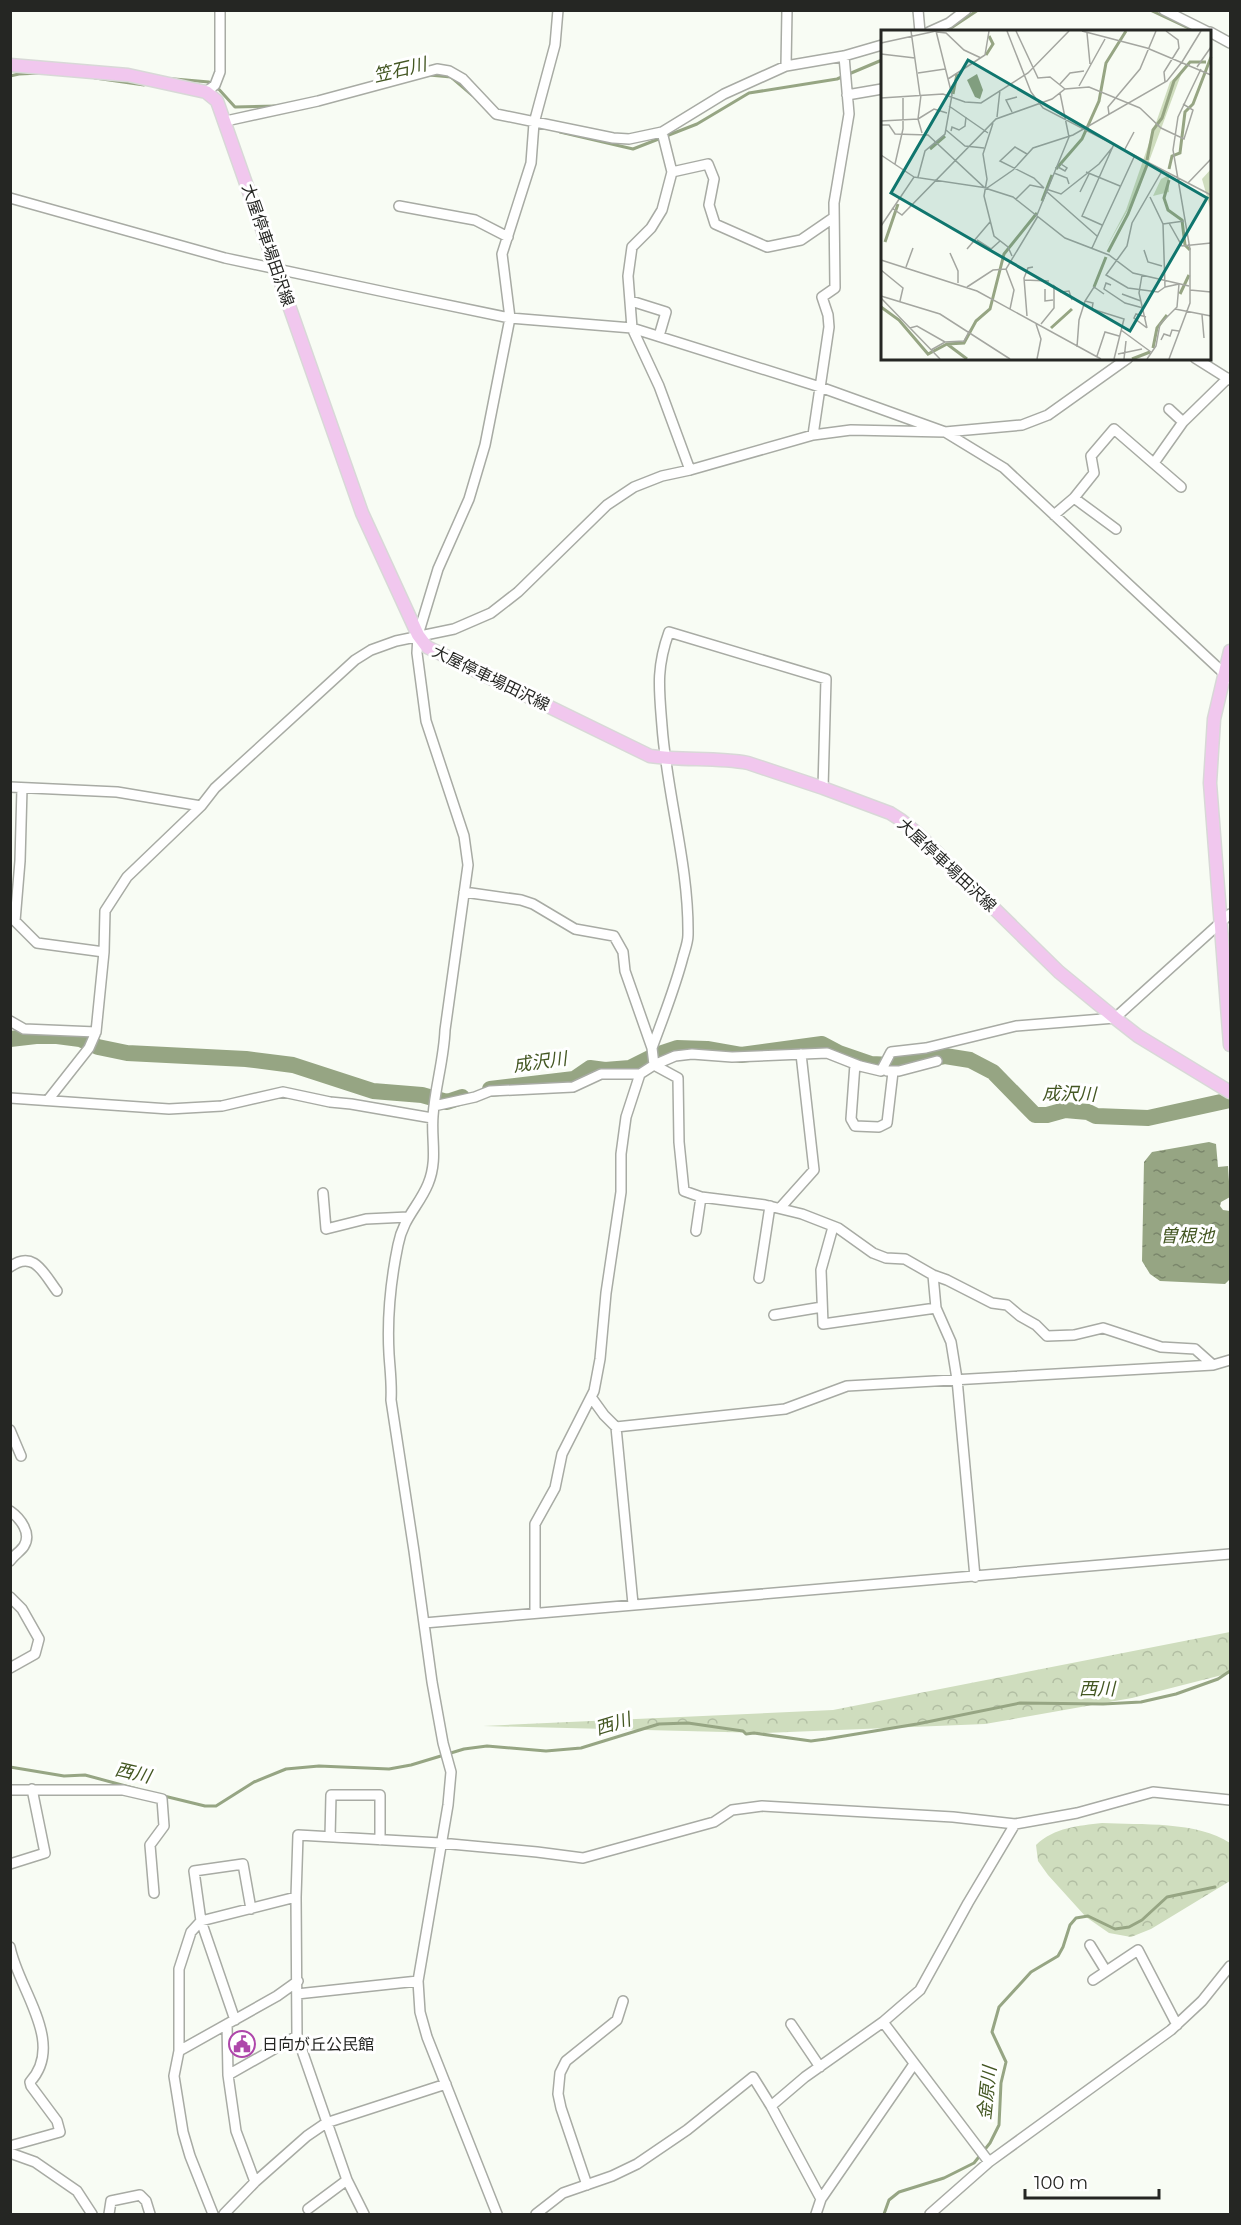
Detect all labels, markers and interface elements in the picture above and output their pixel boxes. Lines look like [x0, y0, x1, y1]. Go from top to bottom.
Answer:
inset map [881, 30, 1211, 360]
water label: 笠石川 [371, 53, 431, 87]
street label: 大屋停車場田沢線 [238, 181, 298, 309]
street label: 大屋停車場田沢線 [429, 641, 553, 715]
street label: 大屋停車場田沢線 [894, 814, 1000, 916]
water label: 成沢川 [512, 1047, 570, 1077]
water label: 成沢川 [1042, 1083, 1098, 1106]
water label: 曽根池 [1160, 1225, 1216, 1247]
water label: 西川 [1079, 1678, 1117, 1700]
water label: 西川 [593, 1708, 635, 1740]
water label: 西川 [113, 1758, 155, 1788]
public building icon: 日向が丘公民館 [227, 2029, 257, 2059]
place label: 日向が丘公民館 [262, 2035, 374, 2054]
water label: 金原川 [973, 2063, 1001, 2121]
scale bar [1025, 2162, 1158, 2200]
text: 100 m [1034, 2172, 1088, 2194]

